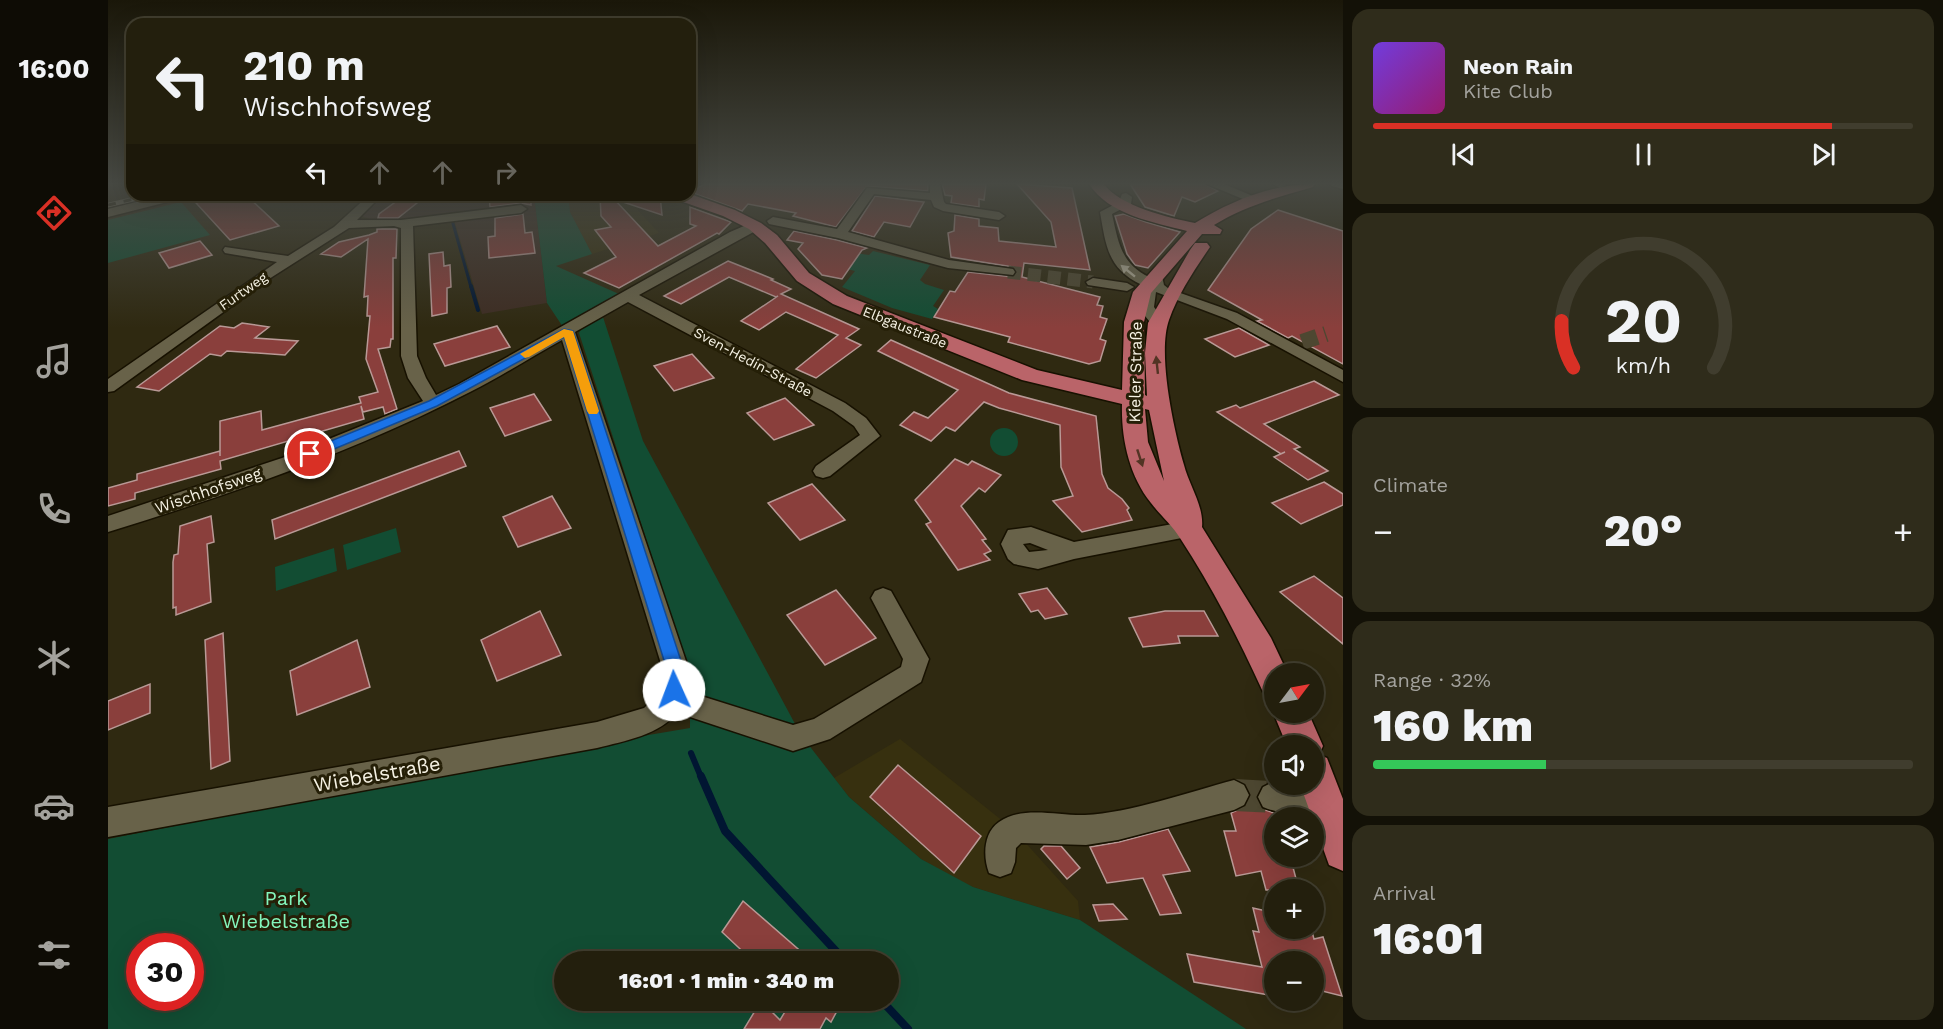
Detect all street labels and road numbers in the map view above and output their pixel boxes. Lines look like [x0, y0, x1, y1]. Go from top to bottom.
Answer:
street label: Furtweg [216, 268, 270, 313]
street label: Elbgaustraße [861, 303, 949, 351]
street label: Kieler Straße [1125, 321, 1146, 423]
street label: Sven-Hedin-Straße [691, 324, 815, 400]
street label: Wischhofsweg [152, 463, 264, 518]
street label: Wiebelstraße [312, 751, 442, 797]

